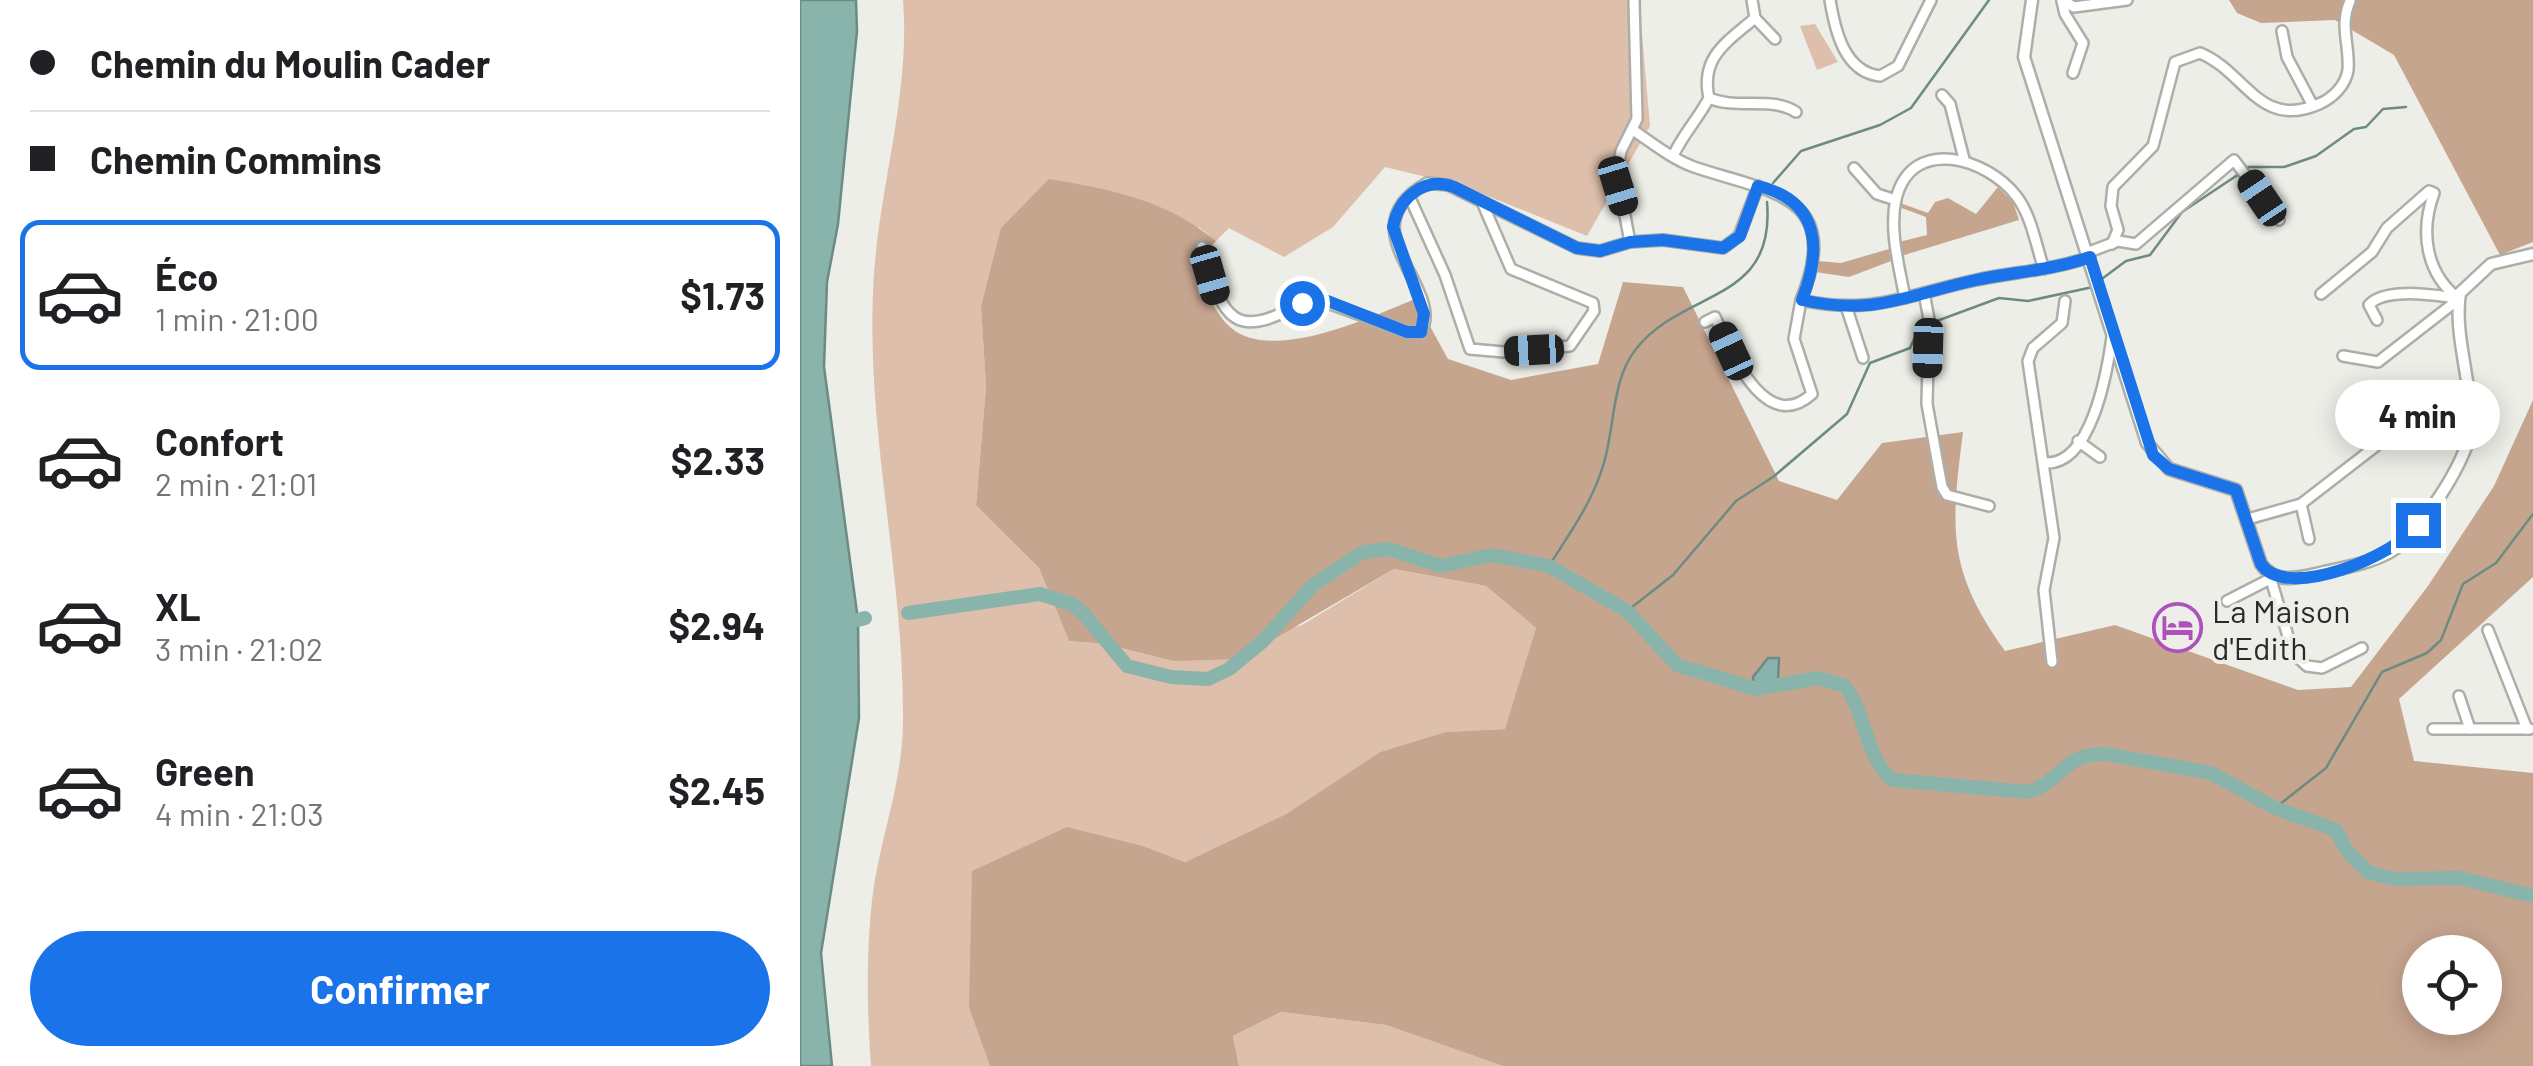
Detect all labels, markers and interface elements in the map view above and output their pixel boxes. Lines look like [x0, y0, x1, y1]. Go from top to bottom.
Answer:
text: Chemin du Moulin Cader [90, 40, 490, 86]
text: Chemin Commins [90, 136, 382, 182]
car [1595, 153, 1641, 219]
car [2233, 165, 2291, 231]
car [1187, 242, 1233, 308]
icon: car [35, 250, 125, 340]
text: Éco [155, 253, 219, 299]
text: $1.73 [680, 272, 765, 318]
route start [1280, 281, 1325, 326]
text: 1 min · 21:00 [155, 299, 319, 337]
car [1705, 317, 1757, 385]
car [1912, 317, 1944, 379]
car [1503, 333, 1565, 367]
callout: 4 min [2336, 380, 2500, 450]
text: 4 min [2378, 396, 2457, 434]
icon: car [35, 415, 125, 505]
text: Confort [155, 418, 284, 464]
text: $2.33 [671, 437, 765, 483]
text: 2 min · 21:01 [155, 464, 317, 502]
route end [2396, 503, 2441, 548]
icon: car [35, 580, 125, 670]
text: XL [155, 583, 201, 629]
place label: La Maison d'Edith [2212, 591, 2350, 666]
text: $2.94 [669, 602, 765, 648]
hotel icon: La Maison d'Edith [2151, 602, 2203, 654]
text: 3 min · 21:02 [155, 629, 323, 667]
icon: car [35, 745, 125, 835]
text: Green [155, 748, 255, 794]
text: $2.45 [668, 767, 765, 813]
text: 4 min · 21:03 [155, 794, 324, 832]
button: Confirmer [30, 931, 770, 1046]
map controls [2402, 935, 2502, 1035]
button: locate [2402, 935, 2502, 1035]

